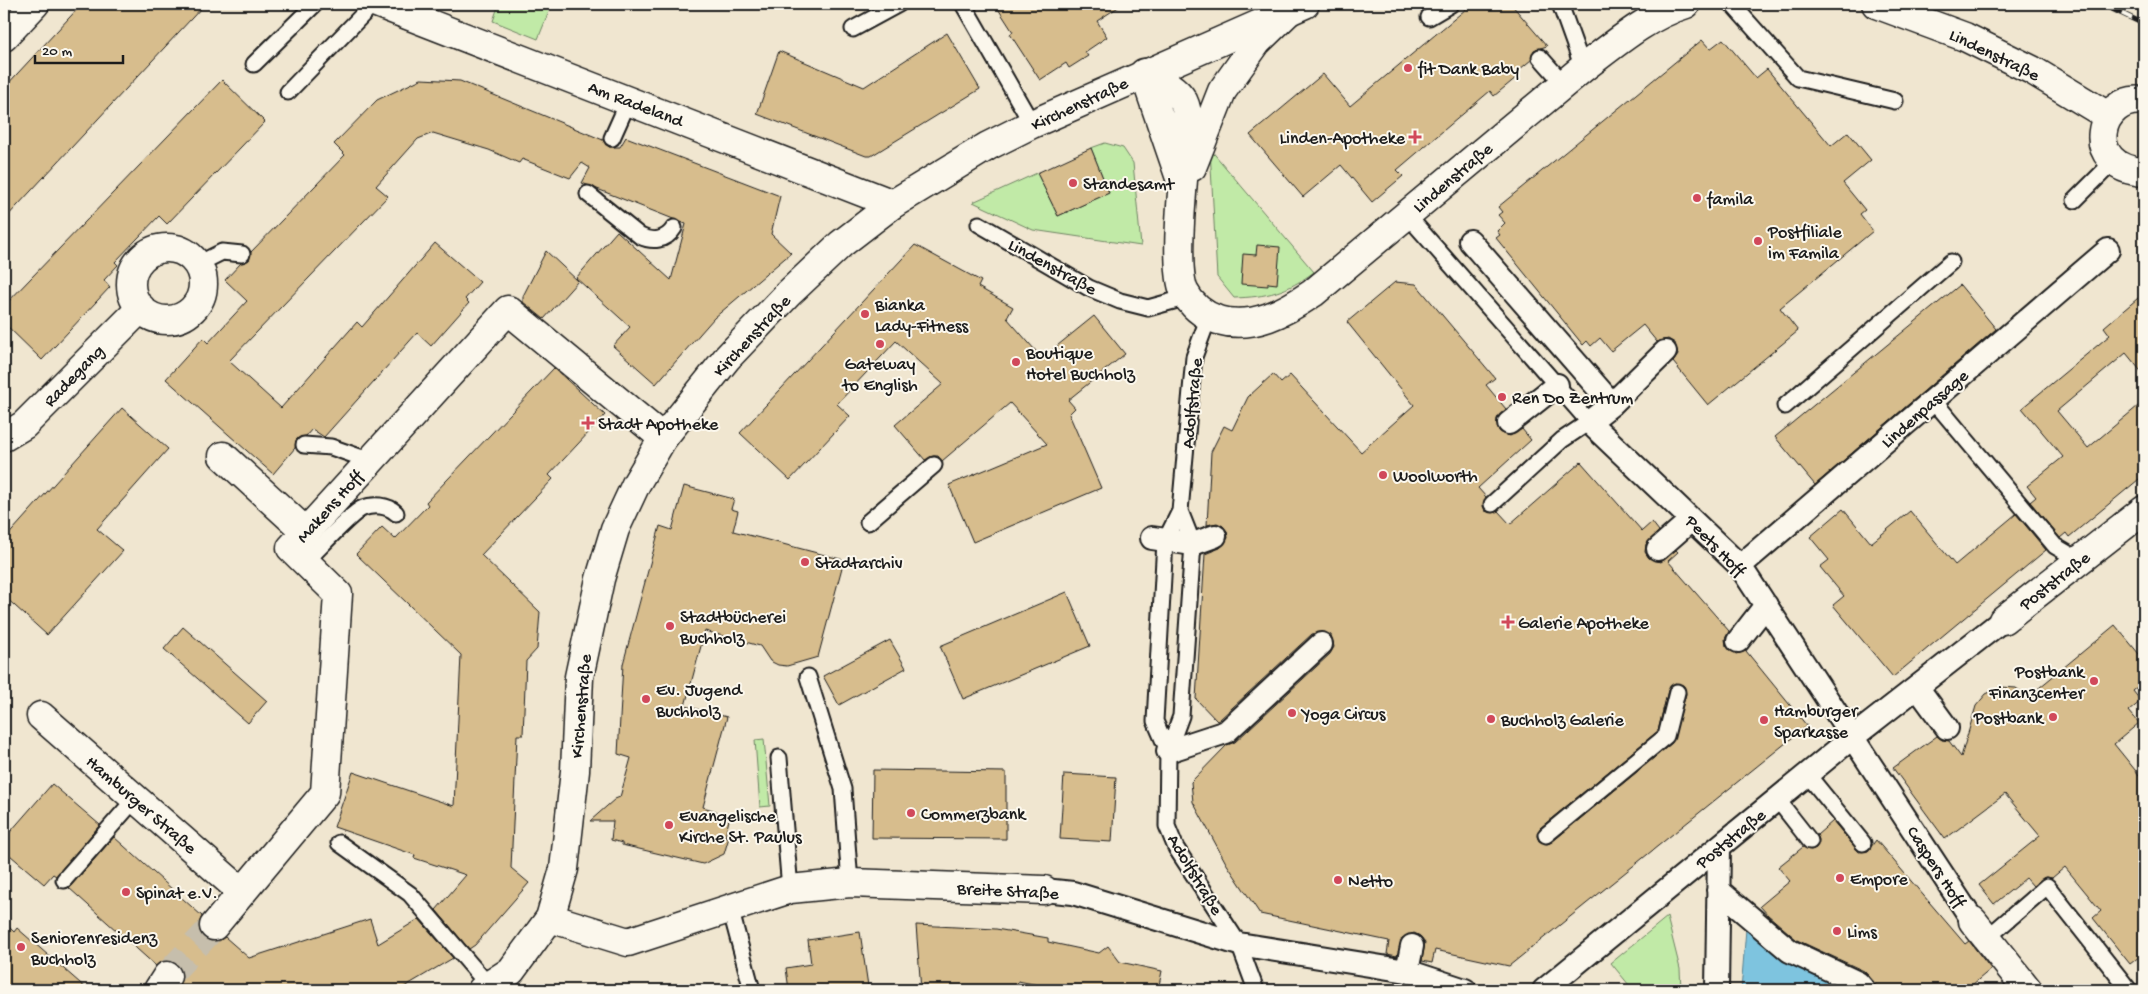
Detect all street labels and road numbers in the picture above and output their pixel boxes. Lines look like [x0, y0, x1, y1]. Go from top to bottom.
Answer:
street label: Lindenstraße [1945, 25, 2043, 87]
street label: Kirchenstraße [1028, 73, 1132, 137]
street label: Am Radeland [585, 78, 687, 134]
street label: Lindenstraße [1409, 139, 1498, 218]
street label: Lindenstraße [1004, 235, 1100, 301]
street label: Kirchenstraße [710, 291, 797, 382]
street label: Radegang [40, 341, 110, 412]
street label: Adolfstraße [1178, 356, 1209, 449]
street label: Lindenpassage [1878, 366, 1974, 454]
street label: Makens Hoff [293, 466, 370, 548]
street label: Peets Hoff [1679, 511, 1750, 583]
street label: Poststraße [2015, 547, 2096, 617]
street label: Kirchenstraße [567, 653, 598, 759]
street label: Hamburger Straße [81, 752, 201, 860]
street label: Poststraße [1692, 805, 1771, 875]
street label: Caspers Hoff [1901, 823, 1970, 913]
street label: Adolfstraße [1162, 831, 1227, 920]
street label: Breite Straße [955, 879, 1060, 906]

